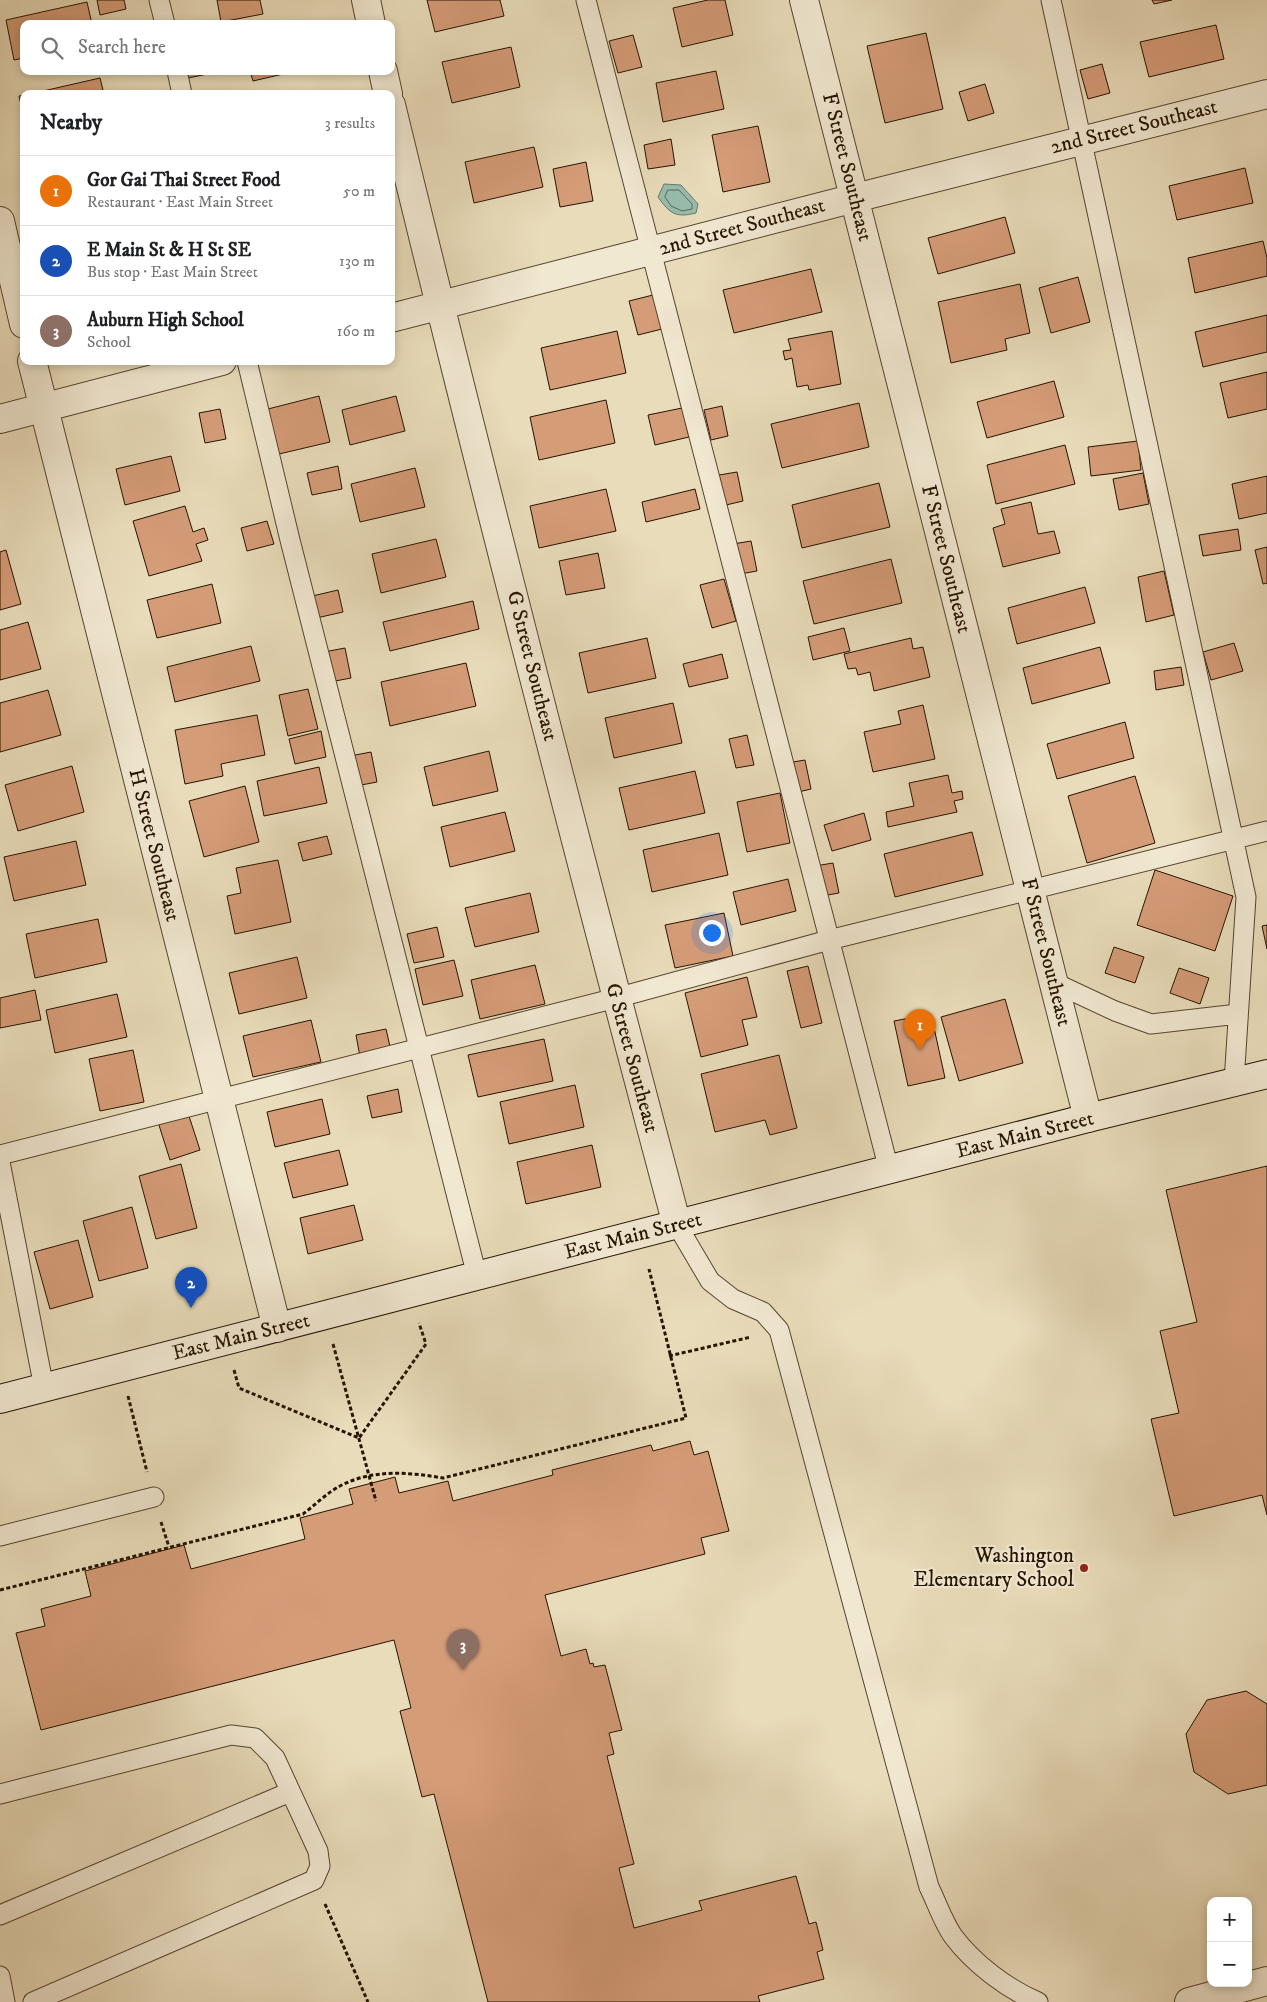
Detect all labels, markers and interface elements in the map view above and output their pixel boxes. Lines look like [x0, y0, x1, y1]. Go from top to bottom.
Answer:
search box [20, 20, 395, 75]
icon: search [38, 34, 66, 62]
text: Search here [78, 36, 166, 59]
street label: F Street Southeast [816, 90, 878, 244]
street label: 2nd Street Southeast [1048, 94, 1220, 160]
text: Nearby [40, 110, 102, 136]
text: 3 results [325, 113, 375, 133]
text: Gor Gai Thai Street Food [87, 169, 280, 192]
text: 1 [53, 181, 59, 201]
text: 50 m [343, 181, 375, 201]
text: Restaurant · East Main Street [87, 192, 273, 212]
street label: 2nd Street Southeast [656, 192, 828, 262]
text: E Main St & H St SE [87, 239, 251, 262]
text: 2 [52, 251, 60, 271]
text: 130 m [339, 251, 375, 271]
text: Bus stop · East Main Street [87, 262, 258, 282]
text: Auburn High School [87, 309, 244, 332]
text: 3 [53, 321, 59, 341]
text: 160 m [337, 321, 375, 341]
text: School [87, 332, 131, 352]
street label: F Street Southeast [915, 482, 977, 636]
street label: G Street Southeast [501, 588, 563, 744]
street label: H Street Southeast [122, 766, 186, 924]
street label: F Street Southeast [1015, 875, 1077, 1029]
your location [699, 920, 725, 946]
street label: G Street Southeast [600, 980, 665, 1136]
pin: 1 [904, 1009, 936, 1050]
street label: East Main Street [954, 1105, 1097, 1165]
street label: East Main Street [562, 1206, 705, 1266]
pin: 2 [175, 1267, 207, 1308]
street label: East Main Street [170, 1307, 313, 1367]
place label: Washington Elementary School [913, 1543, 1075, 1593]
marker: Washington Elementary School [1078, 1562, 1090, 1574]
pin: 3 [447, 1629, 479, 1670]
map controls [1207, 1897, 1252, 1987]
button: + [1207, 1897, 1252, 1942]
button: − [1207, 1942, 1252, 1987]

